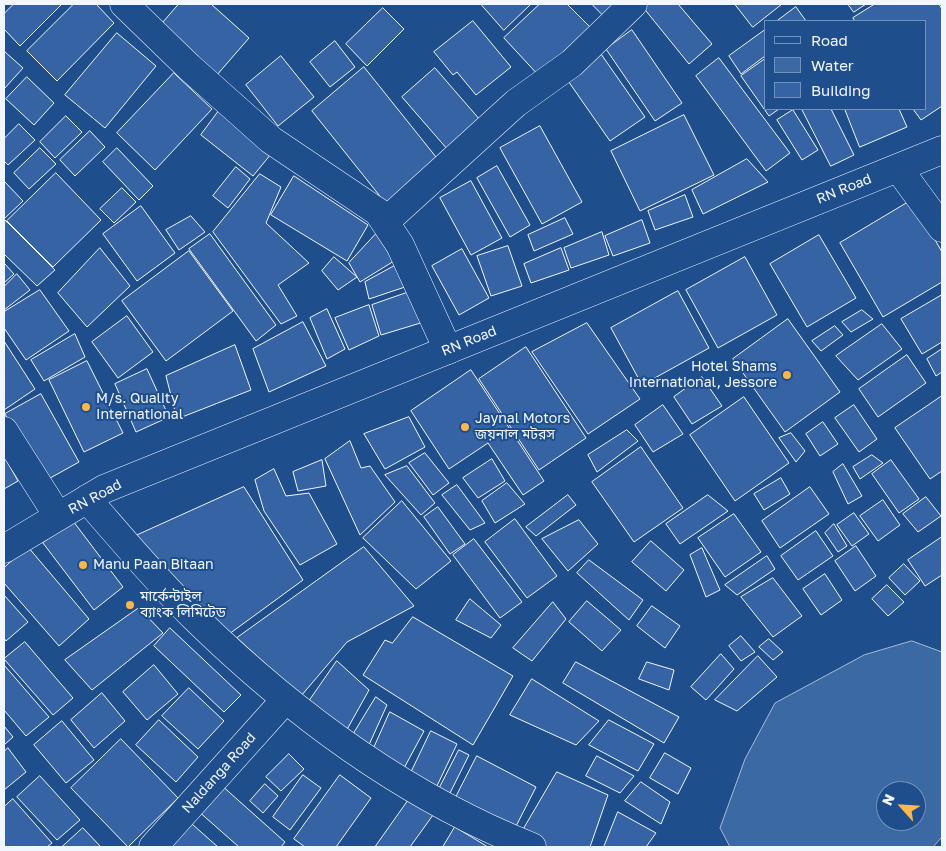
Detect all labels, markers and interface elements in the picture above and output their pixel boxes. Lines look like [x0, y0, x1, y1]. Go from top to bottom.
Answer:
legend [764, 20, 926, 110]
text: Road [811, 31, 848, 49]
text: Water [811, 56, 854, 74]
text: Building [811, 81, 871, 99]
street label: RN Road [814, 170, 874, 208]
street label: RN Road [439, 322, 499, 360]
place label: Hotel Shams International, Jessore [629, 359, 777, 392]
marker: Hotel Shams International, Jessore [781, 369, 793, 381]
place label: M/s. Quality International [96, 391, 183, 424]
marker: M/s. Quality International [80, 401, 92, 413]
place label: Jaynal Motors জয়নাল মটরস [475, 411, 570, 444]
marker: Jaynal Motors জয়নাল মটরস [459, 421, 471, 433]
street label: RN Road [65, 476, 125, 518]
place label: Manu Paan Bitaan [93, 557, 214, 573]
marker: Manu Paan Bitaan [77, 559, 89, 571]
place label: মার্কেন্টাইল ব্যাংক লিমিটেড [140, 589, 226, 622]
marker: মার্কেন্টাইল ব্যাংক লিমিটেড [124, 599, 136, 611]
street label: Naldanga Road [179, 729, 259, 817]
north arrow [876, 781, 926, 831]
text: N [878, 791, 898, 808]

